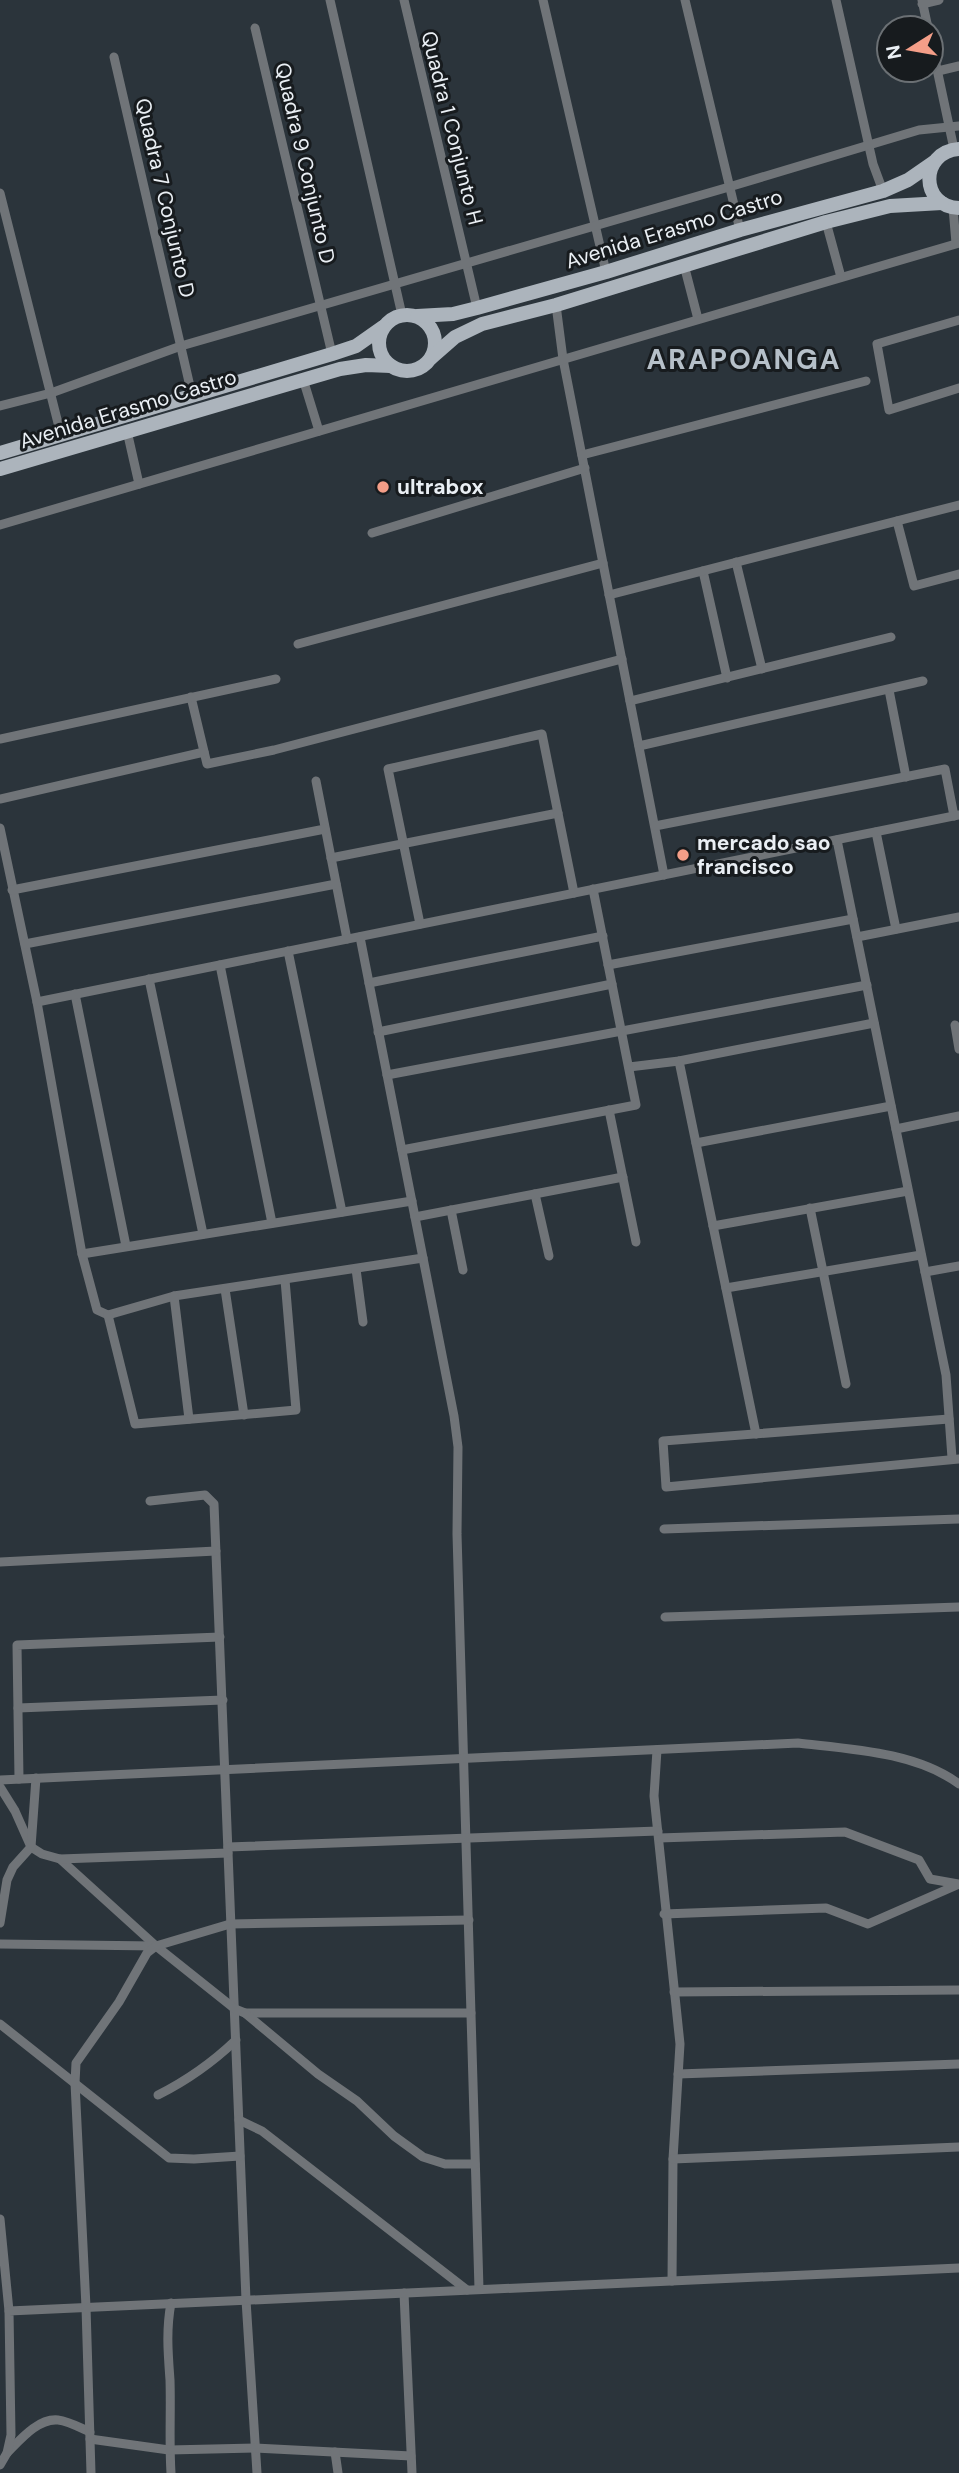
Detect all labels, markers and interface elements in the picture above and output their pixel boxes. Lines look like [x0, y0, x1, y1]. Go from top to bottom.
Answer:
north arrow [875, 14, 945, 84]
street label: Quadra 1 Conjunto H [414, 28, 490, 228]
text: N [880, 43, 907, 61]
street label: Quadra 9 Conjunto D [268, 60, 342, 266]
street label: Quadra 7 Conjunto D [128, 96, 202, 300]
street label: Avenida Erasmo Castro [562, 183, 786, 275]
district label: ARAPOANGA [646, 341, 842, 378]
street label: Avenida Erasmo Castro [16, 363, 240, 455]
place label: ultrabox [397, 473, 484, 501]
marker: ultrabox [375, 479, 391, 495]
place label: mercado sao francisco [697, 829, 831, 881]
marker: mercado sao francisco [675, 847, 691, 863]

